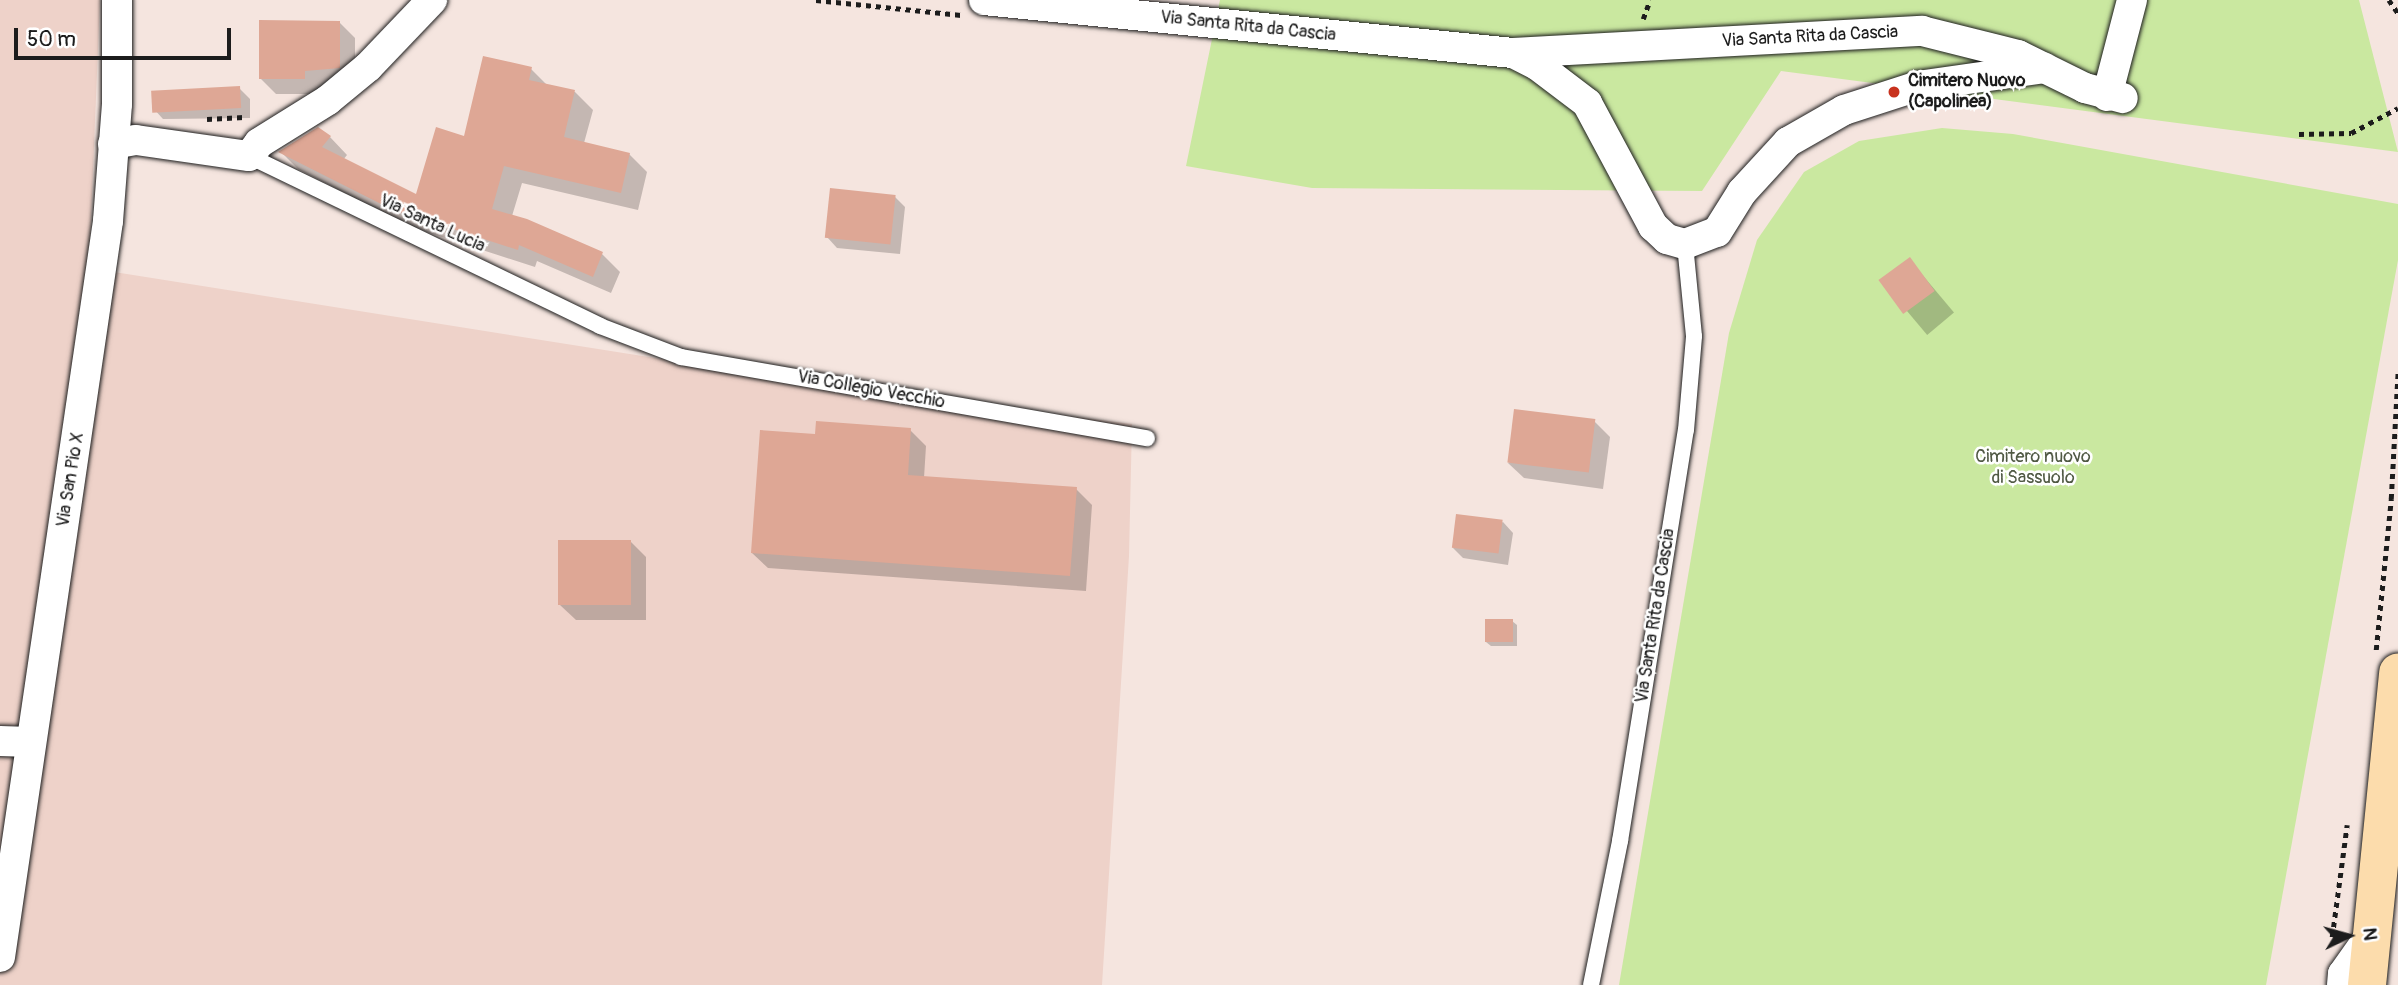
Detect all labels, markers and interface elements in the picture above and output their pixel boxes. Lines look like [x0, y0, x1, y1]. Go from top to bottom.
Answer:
street label: Via Santa Rita da Cascia [1159, 7, 1337, 47]
scale bar [18, 14, 234, 58]
street label: Via Santa Rita da Cascia [1721, 22, 1899, 52]
text: 50 m [27, 26, 76, 53]
place label: Cimitero Nuovo (Capolinea) [1908, 71, 2025, 114]
marker: Cimitero Nuovo (Capolinea) [1886, 84, 1902, 100]
street label: Via Santa Lucia [376, 190, 488, 258]
street label: Via Collegio Vecchio [795, 366, 947, 414]
street label: Via San Pio X [53, 431, 89, 529]
park label: Cimitero nuovo di Sassuolo [1975, 447, 2091, 490]
street label: Via Santa Rita da Cascia [1632, 527, 1680, 705]
north arrow [2314, 901, 2384, 971]
text: N [2357, 927, 2382, 942]

